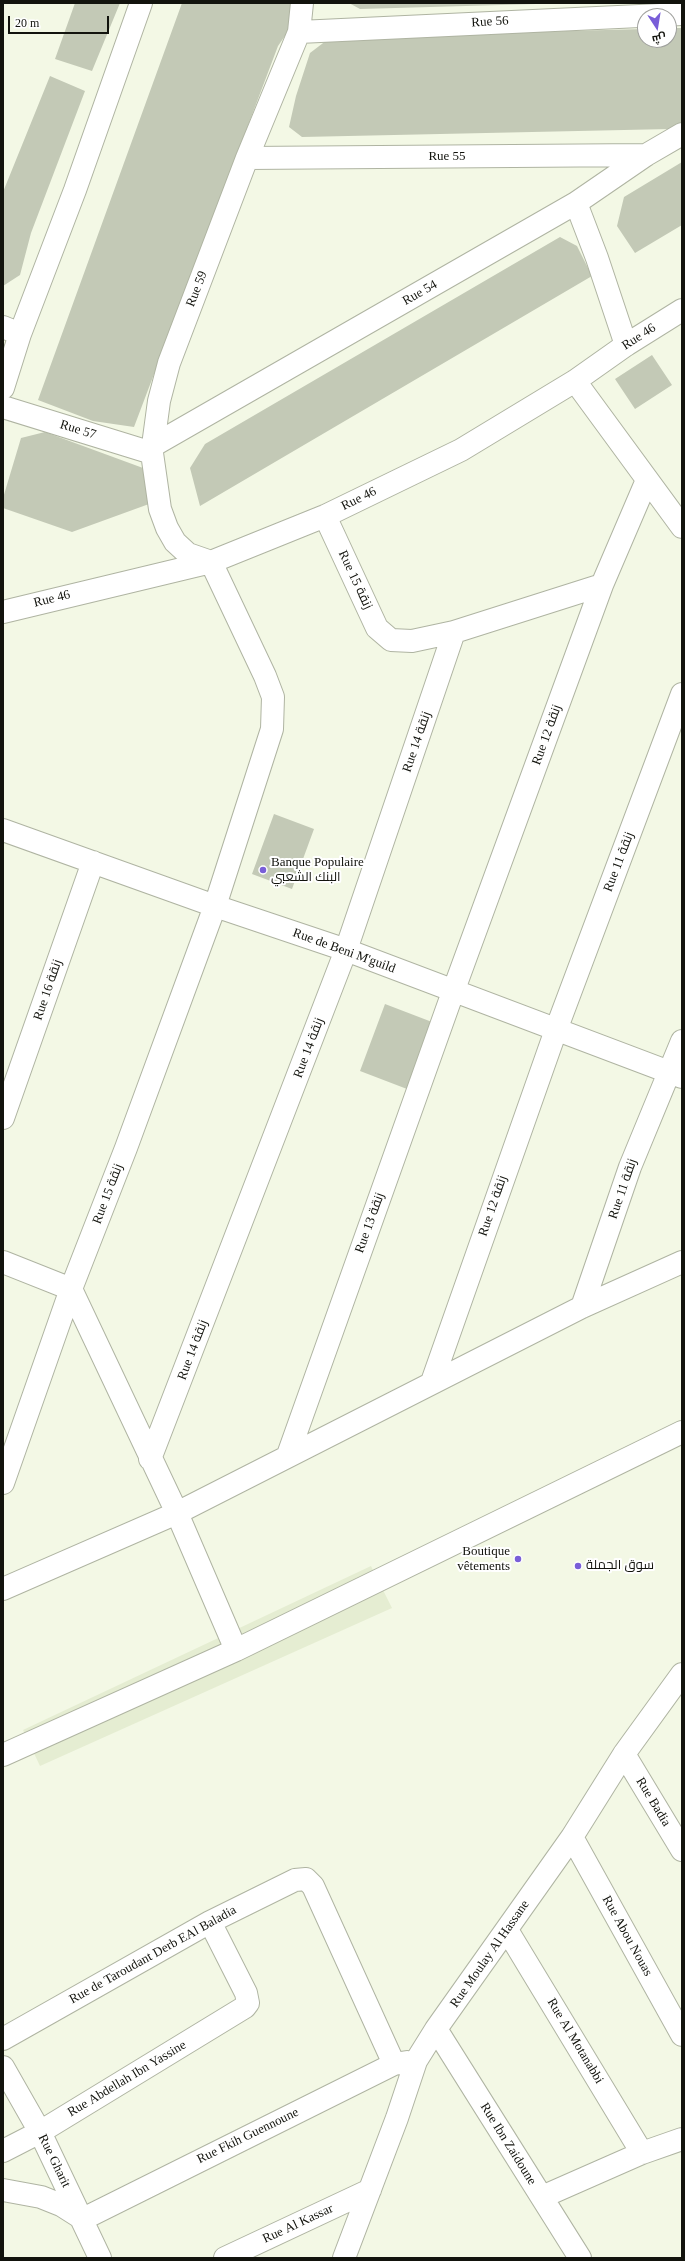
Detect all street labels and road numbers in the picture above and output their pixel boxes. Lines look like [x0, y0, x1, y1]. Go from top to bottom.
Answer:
street label: Rue 56 [471, 13, 509, 31]
street label: Rue 55 [428, 149, 466, 165]
street label: Rue 59 [183, 269, 211, 309]
street label: Rue 54 [400, 277, 440, 309]
street label: Rue 46 [619, 320, 659, 354]
street label: Rue 57 [58, 417, 98, 443]
street label: Rue 46 [339, 484, 379, 514]
street label: Rue 15 زنقة [335, 548, 375, 612]
street label: Rue 46 [32, 587, 72, 611]
street label: Rue 12 زنقة [529, 703, 565, 767]
street label: Rue 14 زنقة [399, 710, 435, 774]
street label: Rue 11 زنقة [600, 830, 638, 894]
street label: Rue de Beni M'guild [291, 925, 397, 977]
street label: Rue 16 زنقة [30, 958, 66, 1022]
street label: Rue 14 زنقة [290, 1016, 328, 1080]
street label: Rue 11 زنقة [605, 1157, 641, 1221]
street label: Rue 15 زنقة [89, 1162, 127, 1226]
street label: Rue 12 زنقة [475, 1174, 511, 1238]
street label: Rue 13 زنقة [352, 1191, 388, 1255]
street label: Rue 14 زنقة [174, 1318, 212, 1382]
street label: Rue Badia [632, 1775, 674, 1829]
street label: Rue Abou Nouas [598, 1893, 656, 1979]
street label: Rue Moulay Al Hassane [447, 1897, 533, 2011]
street label: Rue de Taroudant Derb EAl Baladia [67, 1902, 239, 2008]
street label: Rue Al Motanabbi [543, 1996, 607, 2086]
street label: Rue Abdellah Ibn Yassine [65, 2037, 189, 2121]
street label: Rue Ibn Zaidoune [477, 2100, 539, 2188]
street label: Rue Fkih Guennoune [195, 2105, 301, 2167]
street label: Rue Gharit [34, 2132, 74, 2190]
street label: Rue Al Kassar [260, 2201, 336, 2247]

